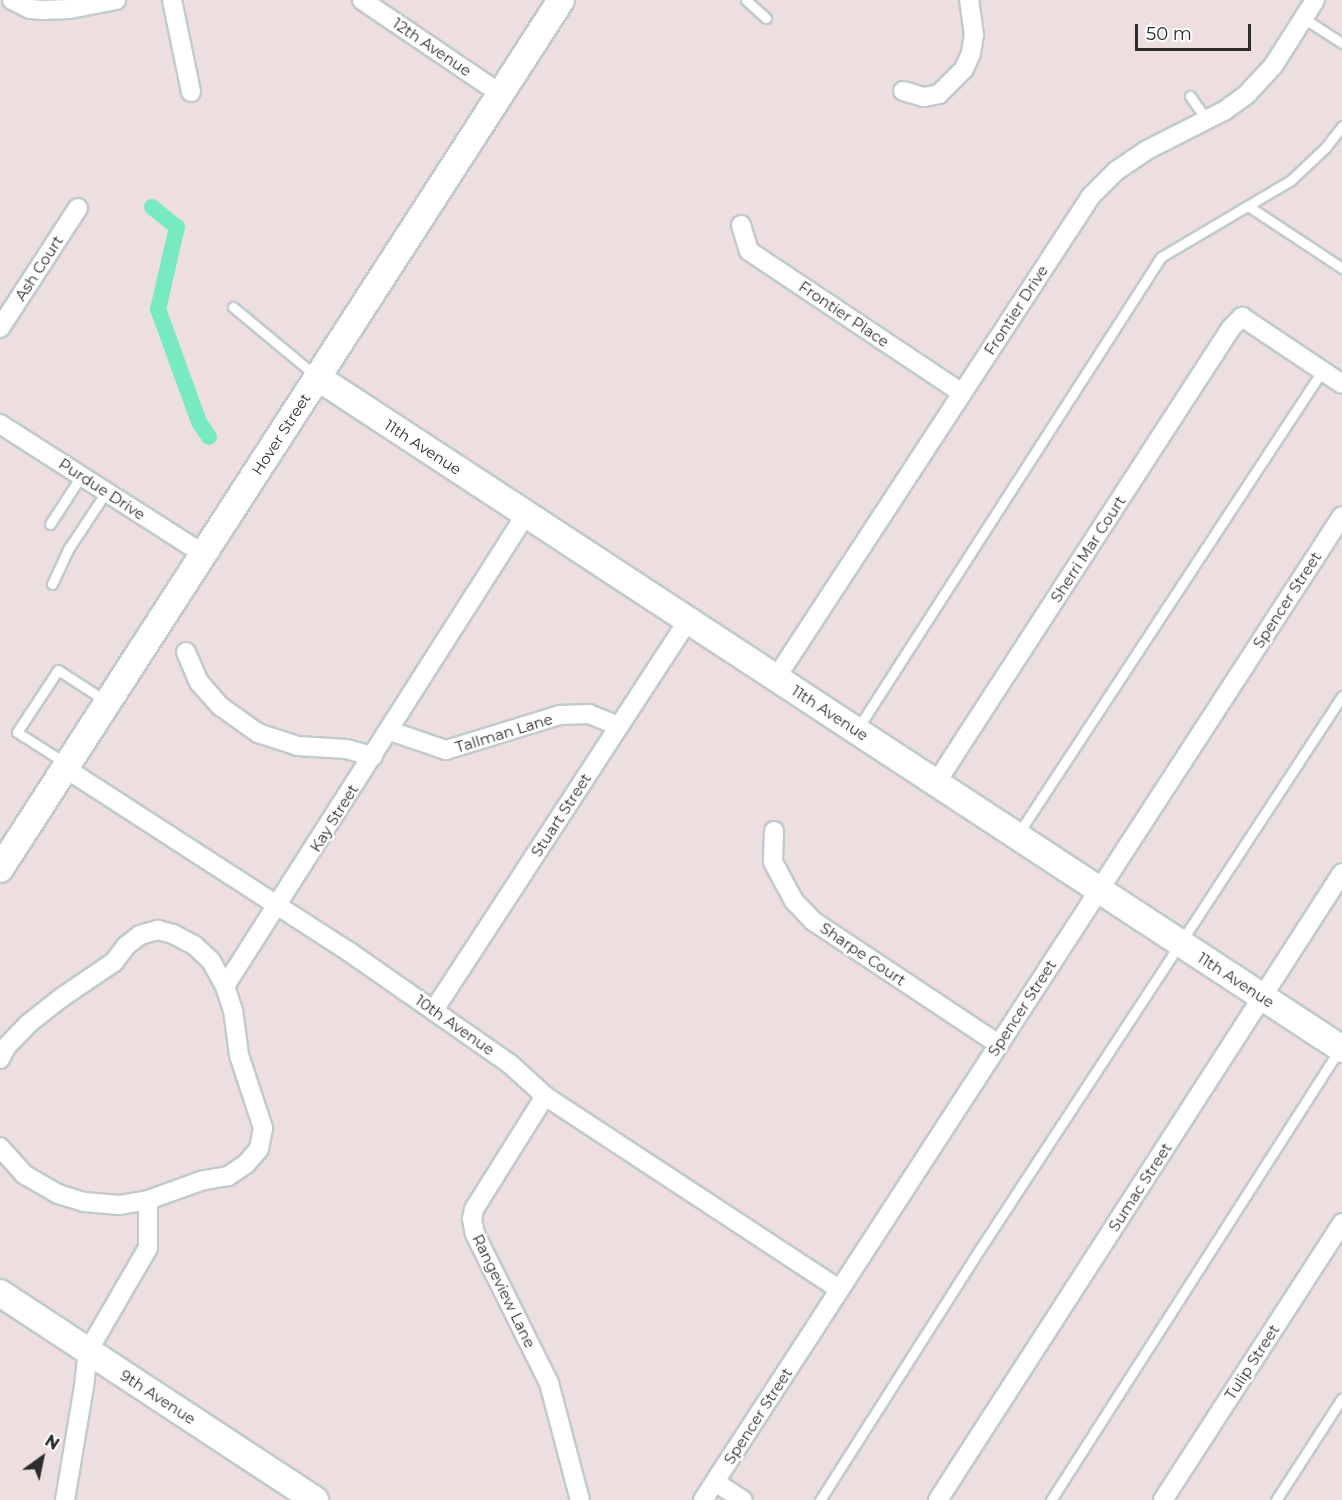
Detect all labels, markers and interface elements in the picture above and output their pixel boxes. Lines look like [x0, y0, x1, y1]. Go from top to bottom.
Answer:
scale bar [1138, 12, 1254, 50]
street label: 12th Avenue [389, 14, 475, 80]
text: 50 m [1146, 23, 1192, 45]
street label: Ash Court [11, 232, 67, 304]
street label: Frontier Drive [980, 262, 1052, 358]
street label: Frontier Place [795, 277, 893, 351]
street label: Hover Street [248, 390, 314, 478]
street label: 11th Avenue [381, 416, 465, 478]
street label: Purdue Drive [55, 454, 149, 524]
street label: Sherri Mar Court [1047, 492, 1129, 606]
street label: Spencer Street [1249, 548, 1325, 652]
street label: 11th Avenue [788, 682, 872, 744]
street label: Tallman Lane [453, 710, 555, 756]
street label: Stuart Street [527, 770, 595, 860]
street label: Kay Street [306, 781, 362, 855]
street label: Sharpe Court [817, 919, 909, 989]
street label: 11th Avenue [1194, 949, 1278, 1011]
street label: Spencer Street [984, 956, 1060, 1060]
street label: 10th Avenue [412, 991, 498, 1059]
street label: Sumac Street [1105, 1139, 1175, 1235]
street label: Rangeview Lane [469, 1231, 539, 1351]
street label: Tulip Street [1221, 1321, 1283, 1403]
street label: Spencer Street [720, 1364, 796, 1468]
street label: 9th Avenue [117, 1366, 199, 1428]
north arrow [12, 1428, 72, 1488]
text: N [41, 1431, 63, 1454]

